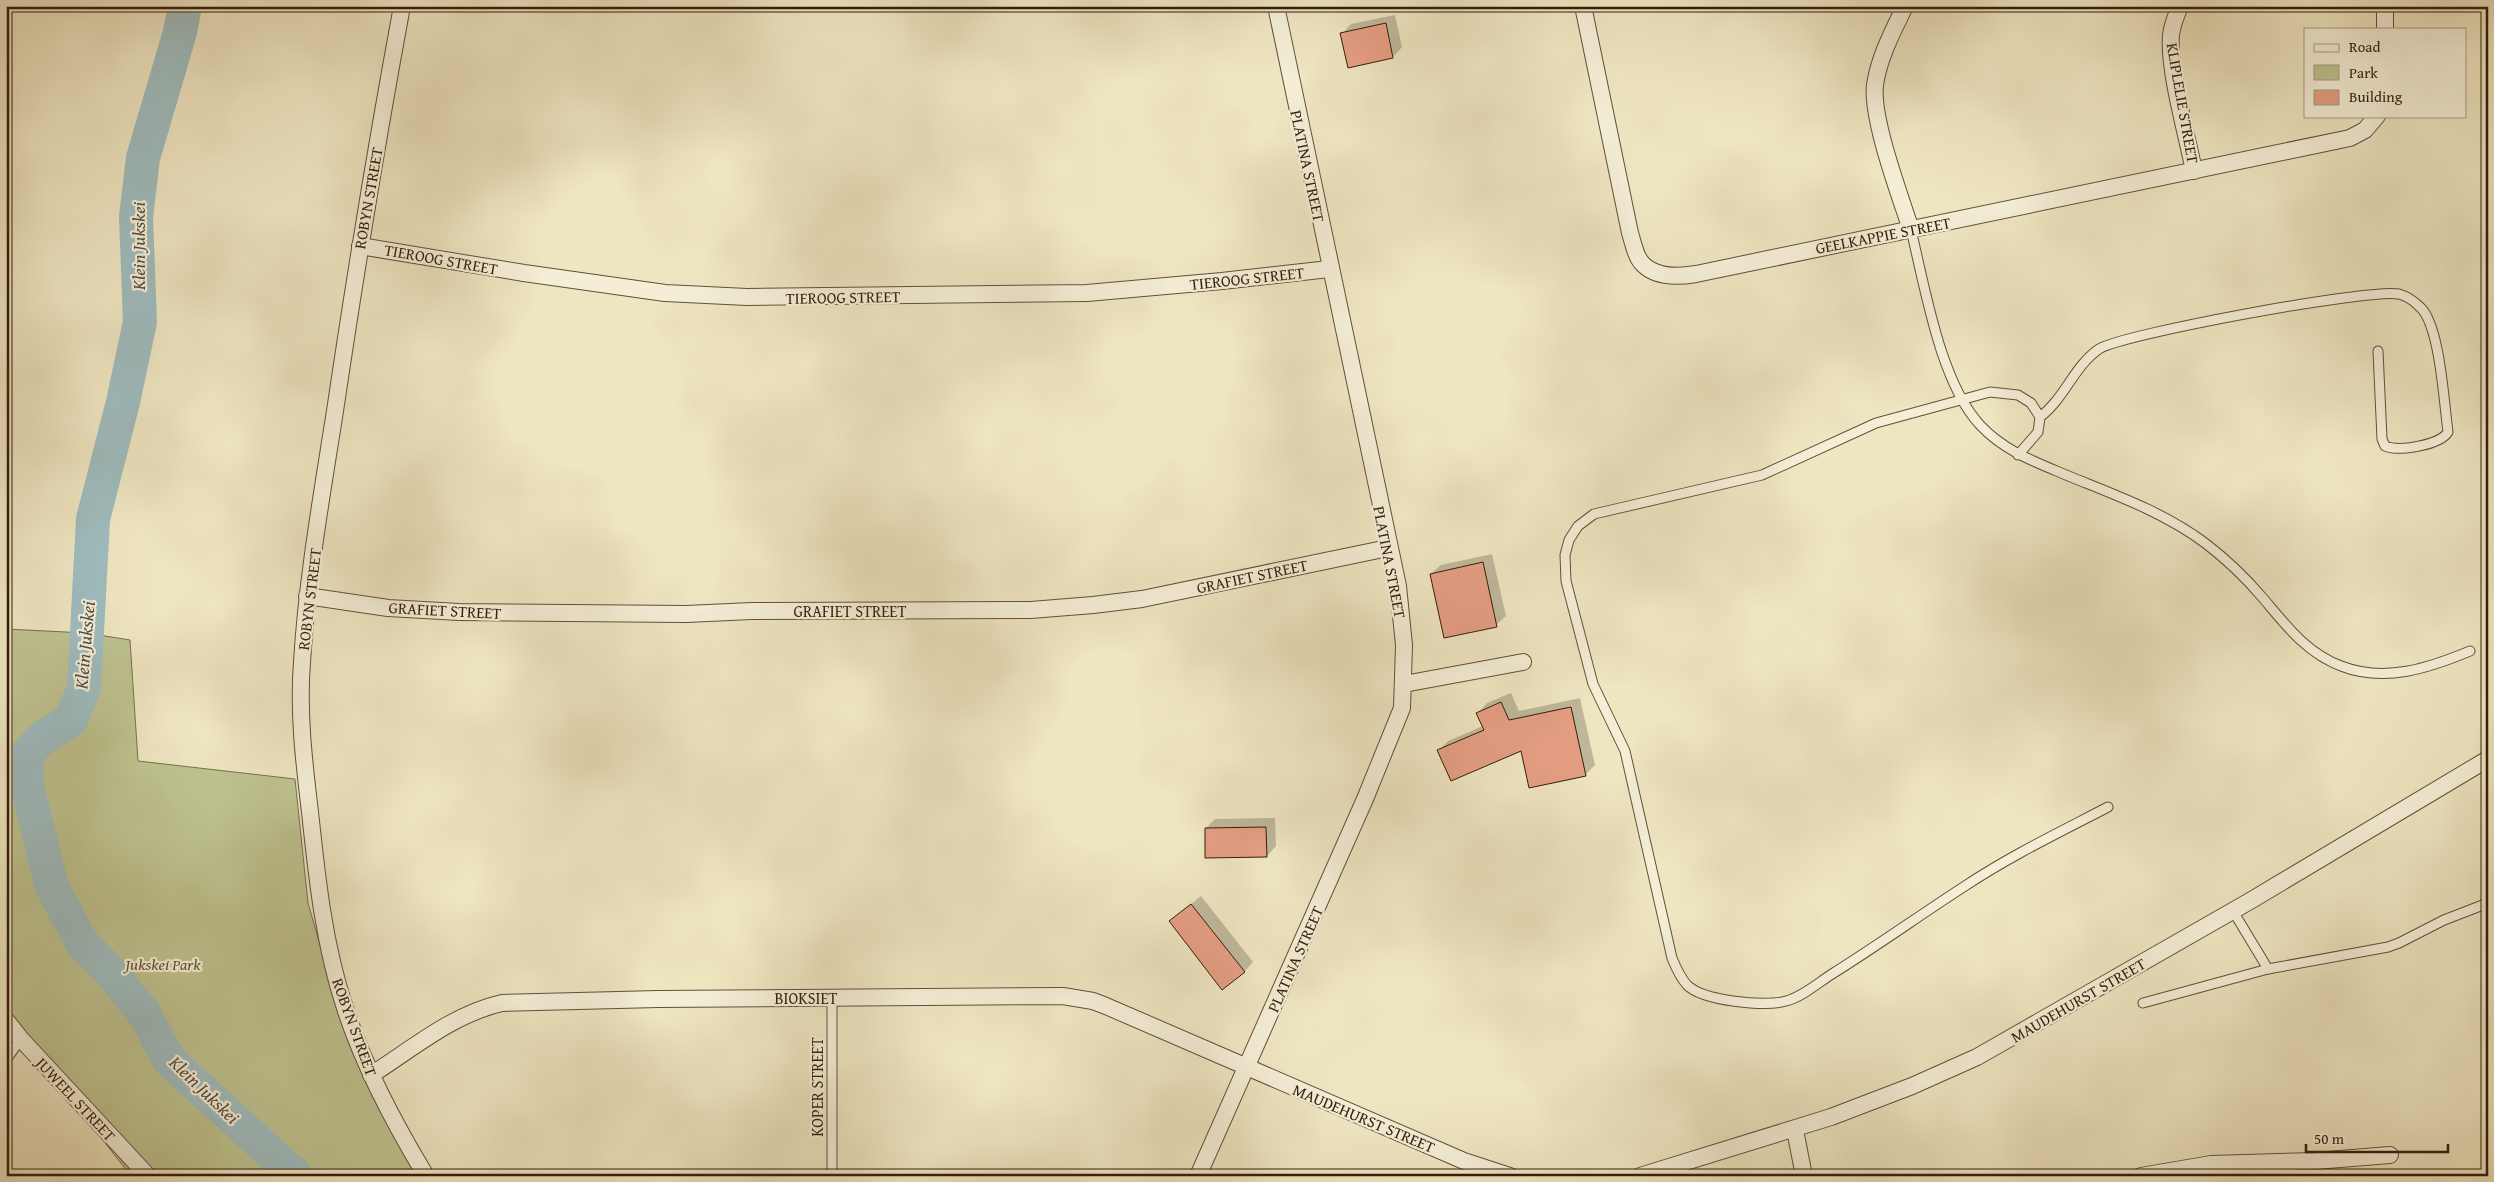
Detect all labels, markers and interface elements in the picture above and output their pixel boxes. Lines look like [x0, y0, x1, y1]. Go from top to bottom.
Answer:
legend [2304, 28, 2466, 118]
text: Road [2349, 36, 2380, 57]
street label: KLIPLELIE STREET [2161, 41, 2205, 165]
text: Park [2349, 62, 2378, 83]
text: Building [2349, 86, 2403, 107]
street label: PLATINA STREET [1284, 108, 1332, 224]
street label: ROBYN STREET [347, 145, 389, 251]
water label: Klein Jukskei [125, 202, 152, 291]
street label: GEELKAPPIE STREET [1813, 210, 1953, 260]
street label: TIEROOG STREET [382, 237, 500, 281]
street label: TIEROOG STREET [1189, 260, 1305, 296]
street label: TIEROOG STREET [785, 284, 901, 310]
street label: PLATINA STREET [1367, 504, 1413, 620]
street label: ROBYN STREET [291, 547, 327, 651]
street label: GRAFIET STREET [1194, 553, 1310, 599]
street label: GRAFIET STREET [388, 595, 502, 625]
street label: GRAFIET STREET [794, 599, 906, 623]
water label: Klein Jukskei [67, 600, 102, 691]
street label: PLATINA STREET [1261, 902, 1329, 1016]
park label: Jukskei Park [122, 952, 201, 976]
street label: MAUDEHURST STREET [2006, 952, 2150, 1048]
street label: ROBYN STREET [326, 975, 384, 1079]
street label: BIOKSIET [775, 986, 838, 1010]
street label: KOPER STREET [805, 1037, 829, 1137]
water label: Klein Jukskei [163, 1049, 246, 1130]
street label: JUWEEL STREET [29, 1050, 122, 1147]
street label: MAUDEHURST STREET [1289, 1077, 1439, 1159]
scale bar [2306, 1122, 2449, 1154]
text: 50 m [2314, 1128, 2345, 1149]

